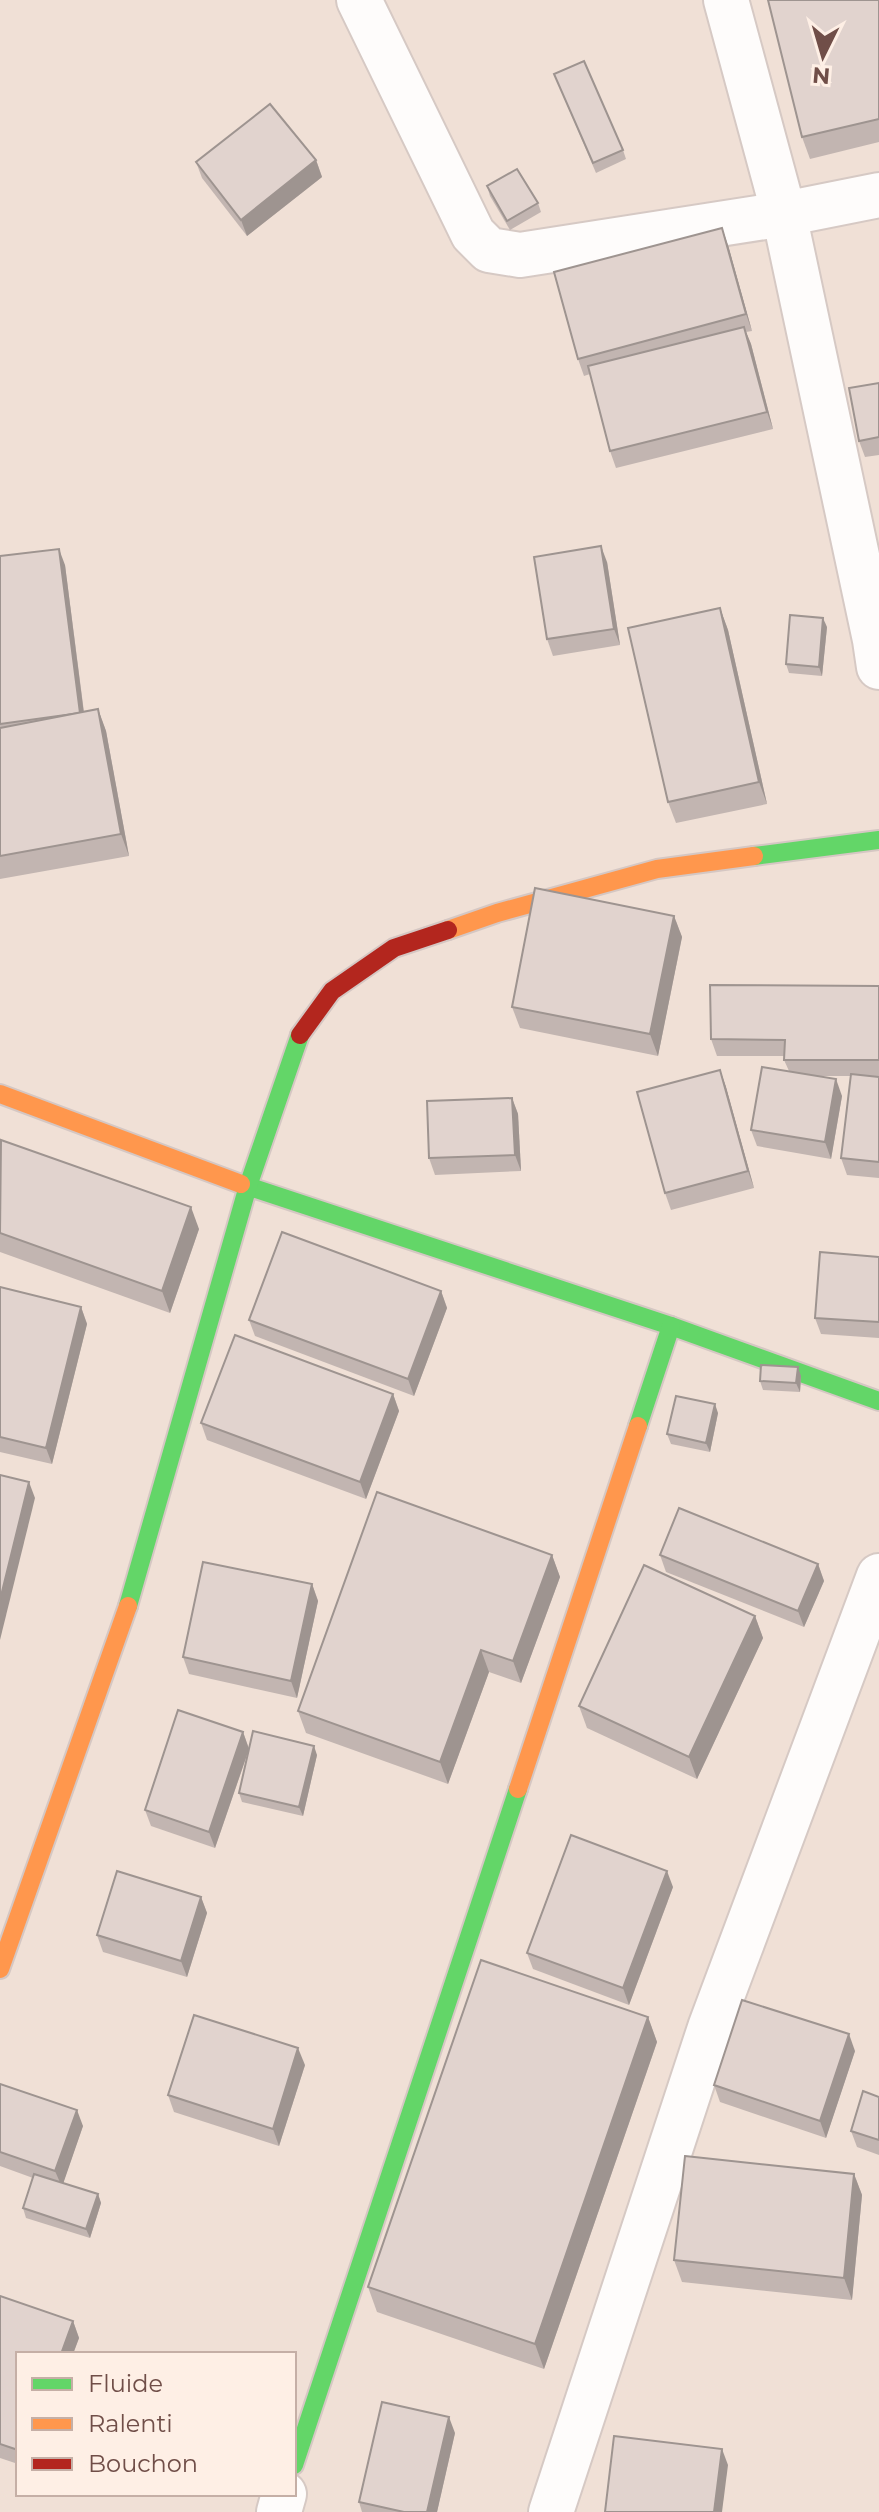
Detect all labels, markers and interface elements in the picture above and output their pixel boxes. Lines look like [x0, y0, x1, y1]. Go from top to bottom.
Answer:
north arrow [783, 16, 863, 96]
text: N [811, 61, 831, 90]
legend [16, 2352, 296, 2496]
text: Fluide [88, 2369, 163, 2398]
text: Ralenti [88, 2409, 173, 2438]
text: Bouchon [88, 2449, 198, 2478]

